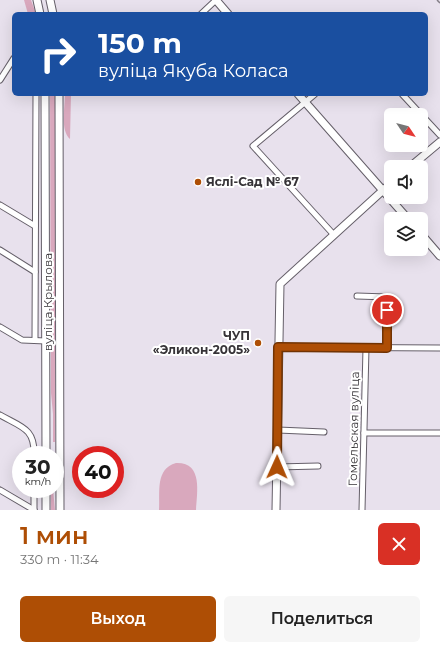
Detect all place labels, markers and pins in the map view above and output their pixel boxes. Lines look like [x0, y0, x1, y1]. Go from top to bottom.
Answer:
place label: Яслі-Сад № 67 [206, 174, 299, 189]
marker: Яслі-Сад № 67 [193, 177, 203, 187]
pin [370, 293, 404, 327]
place label: ЧУП «Эликон-2005» [153, 328, 250, 357]
marker: ЧУП «Эликон-2005» [253, 338, 263, 348]

